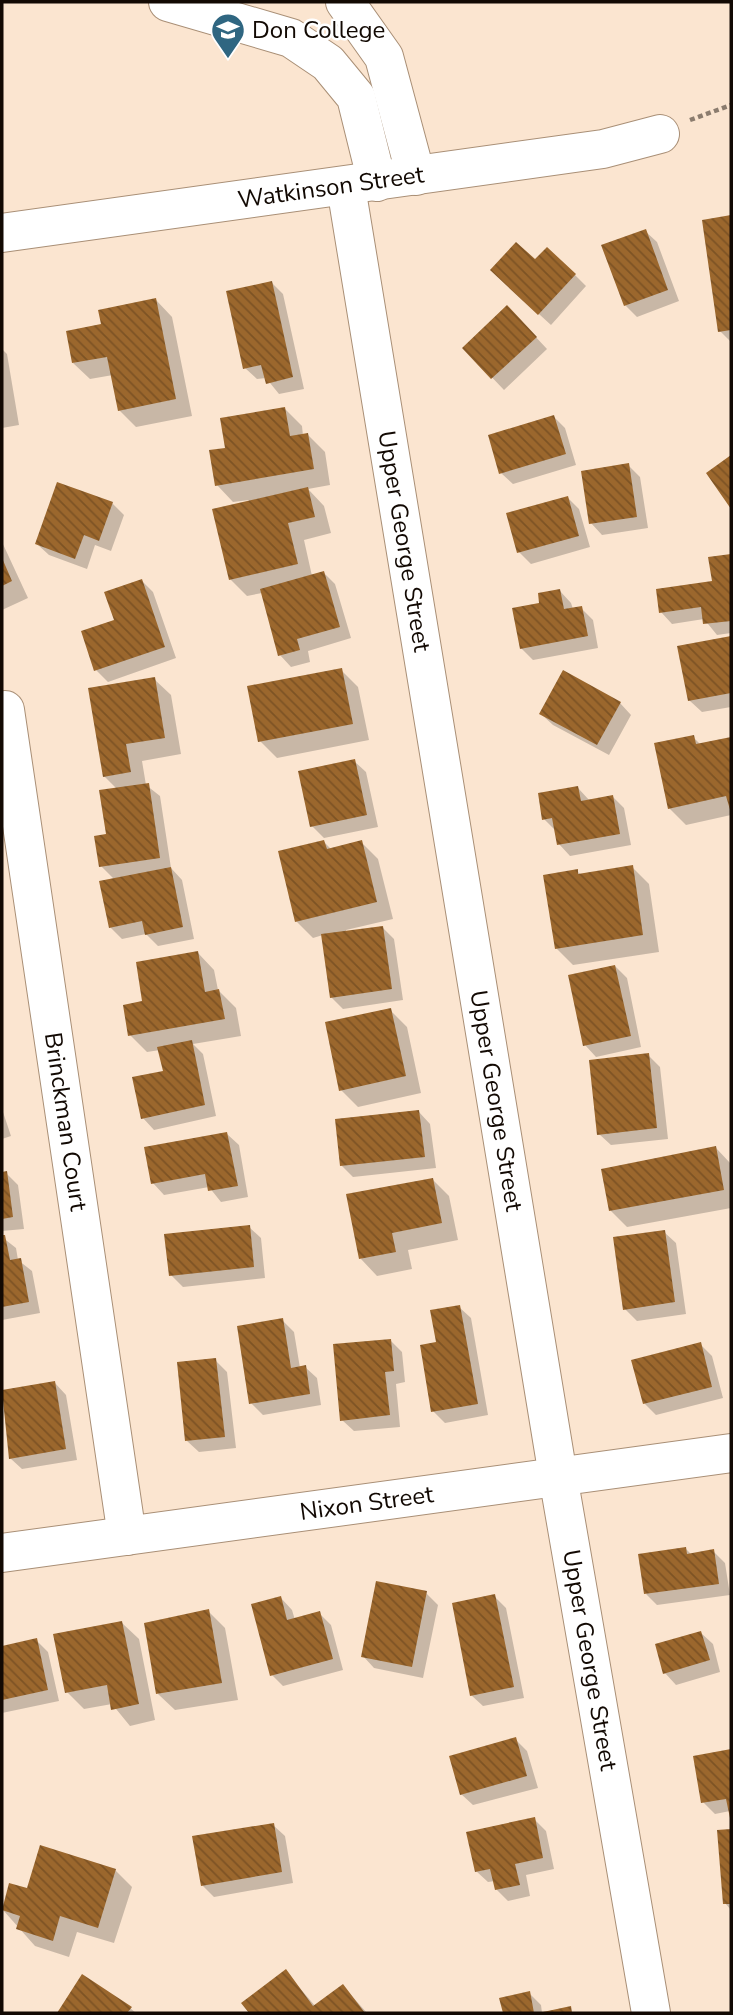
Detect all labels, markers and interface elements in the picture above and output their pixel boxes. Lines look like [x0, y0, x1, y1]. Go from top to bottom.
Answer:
school or university icon: Don College [209, 11, 247, 60]
place label: Don College [252, 14, 385, 46]
street label: Watkinson Street [236, 158, 427, 216]
street label: Upper George Street [370, 428, 438, 655]
street label: Upper George Street [462, 988, 530, 1214]
street label: Brinckman Court [37, 1030, 95, 1214]
street label: Nixon Street [298, 1478, 436, 1528]
street label: Upper George Street [555, 1547, 625, 1773]

